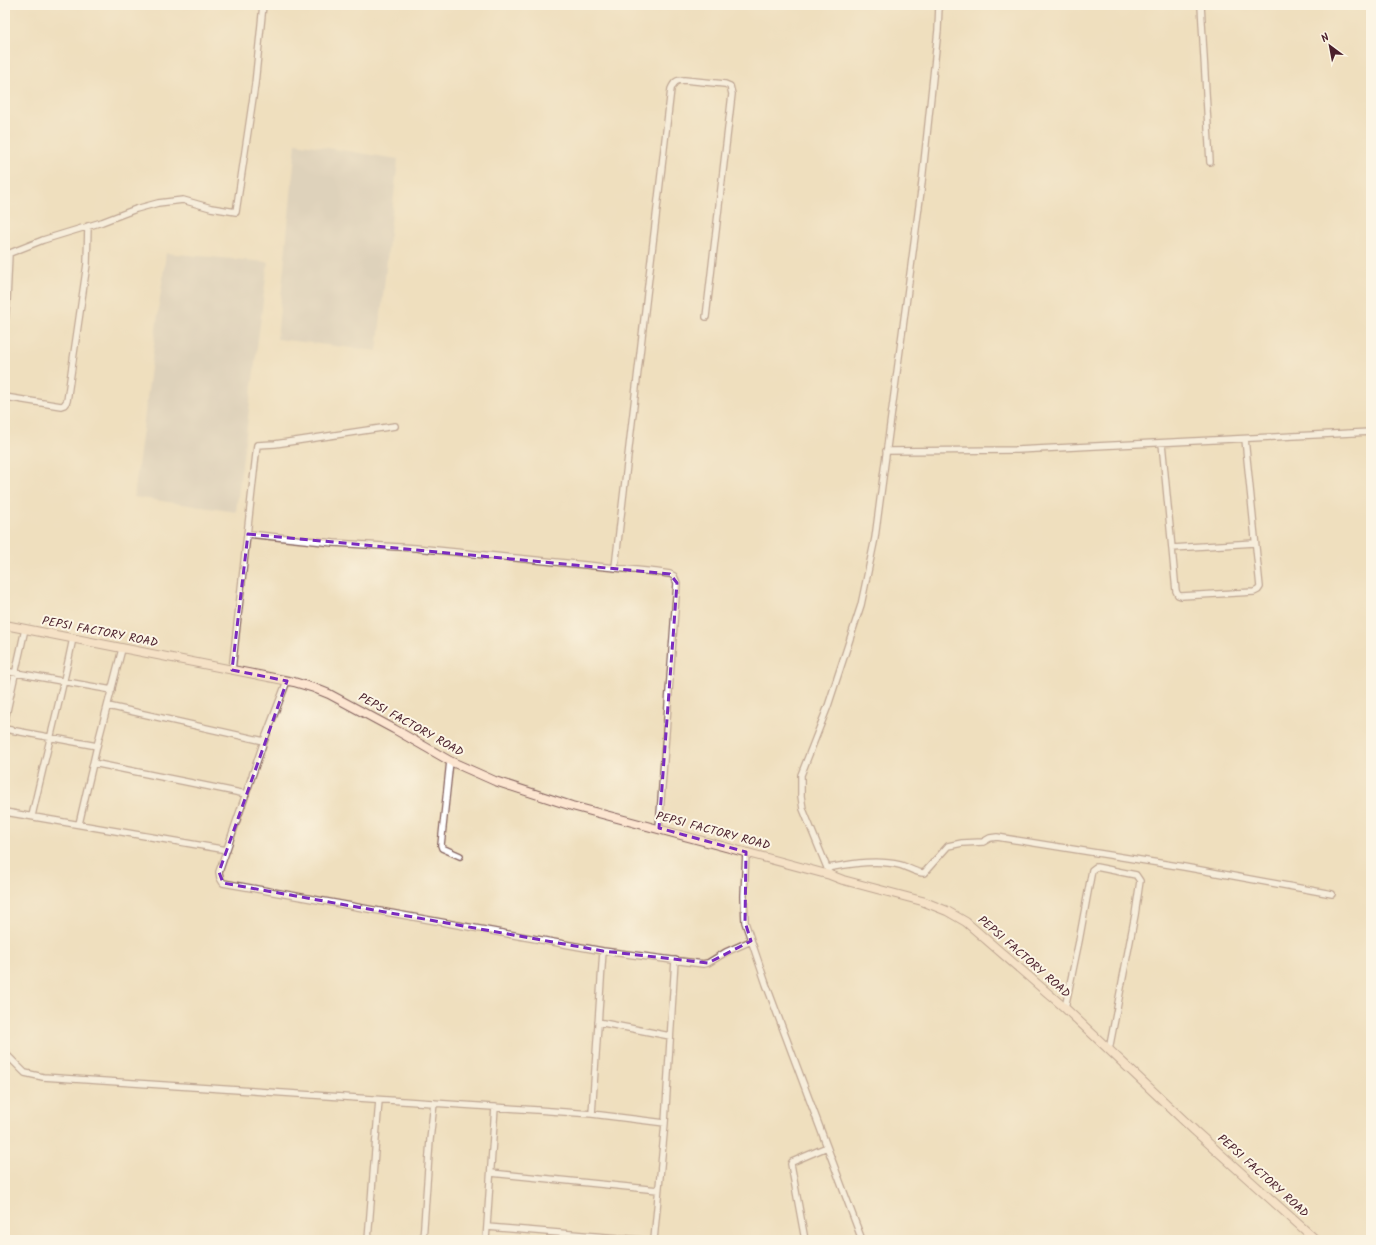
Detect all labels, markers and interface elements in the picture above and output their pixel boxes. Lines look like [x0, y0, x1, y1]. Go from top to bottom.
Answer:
north arrow [1310, 26, 1350, 66]
text: N [1318, 29, 1333, 48]
street label: PEPSI FACTORY ROAD [40, 611, 160, 653]
street label: PEPSI FACTORY ROAD [355, 688, 467, 762]
street label: PEPSI FACTORY ROAD [654, 807, 773, 855]
street label: PEPSI FACTORY ROAD [973, 911, 1075, 1003]
street label: PEPSI FACTORY ROAD [1213, 1130, 1313, 1223]

